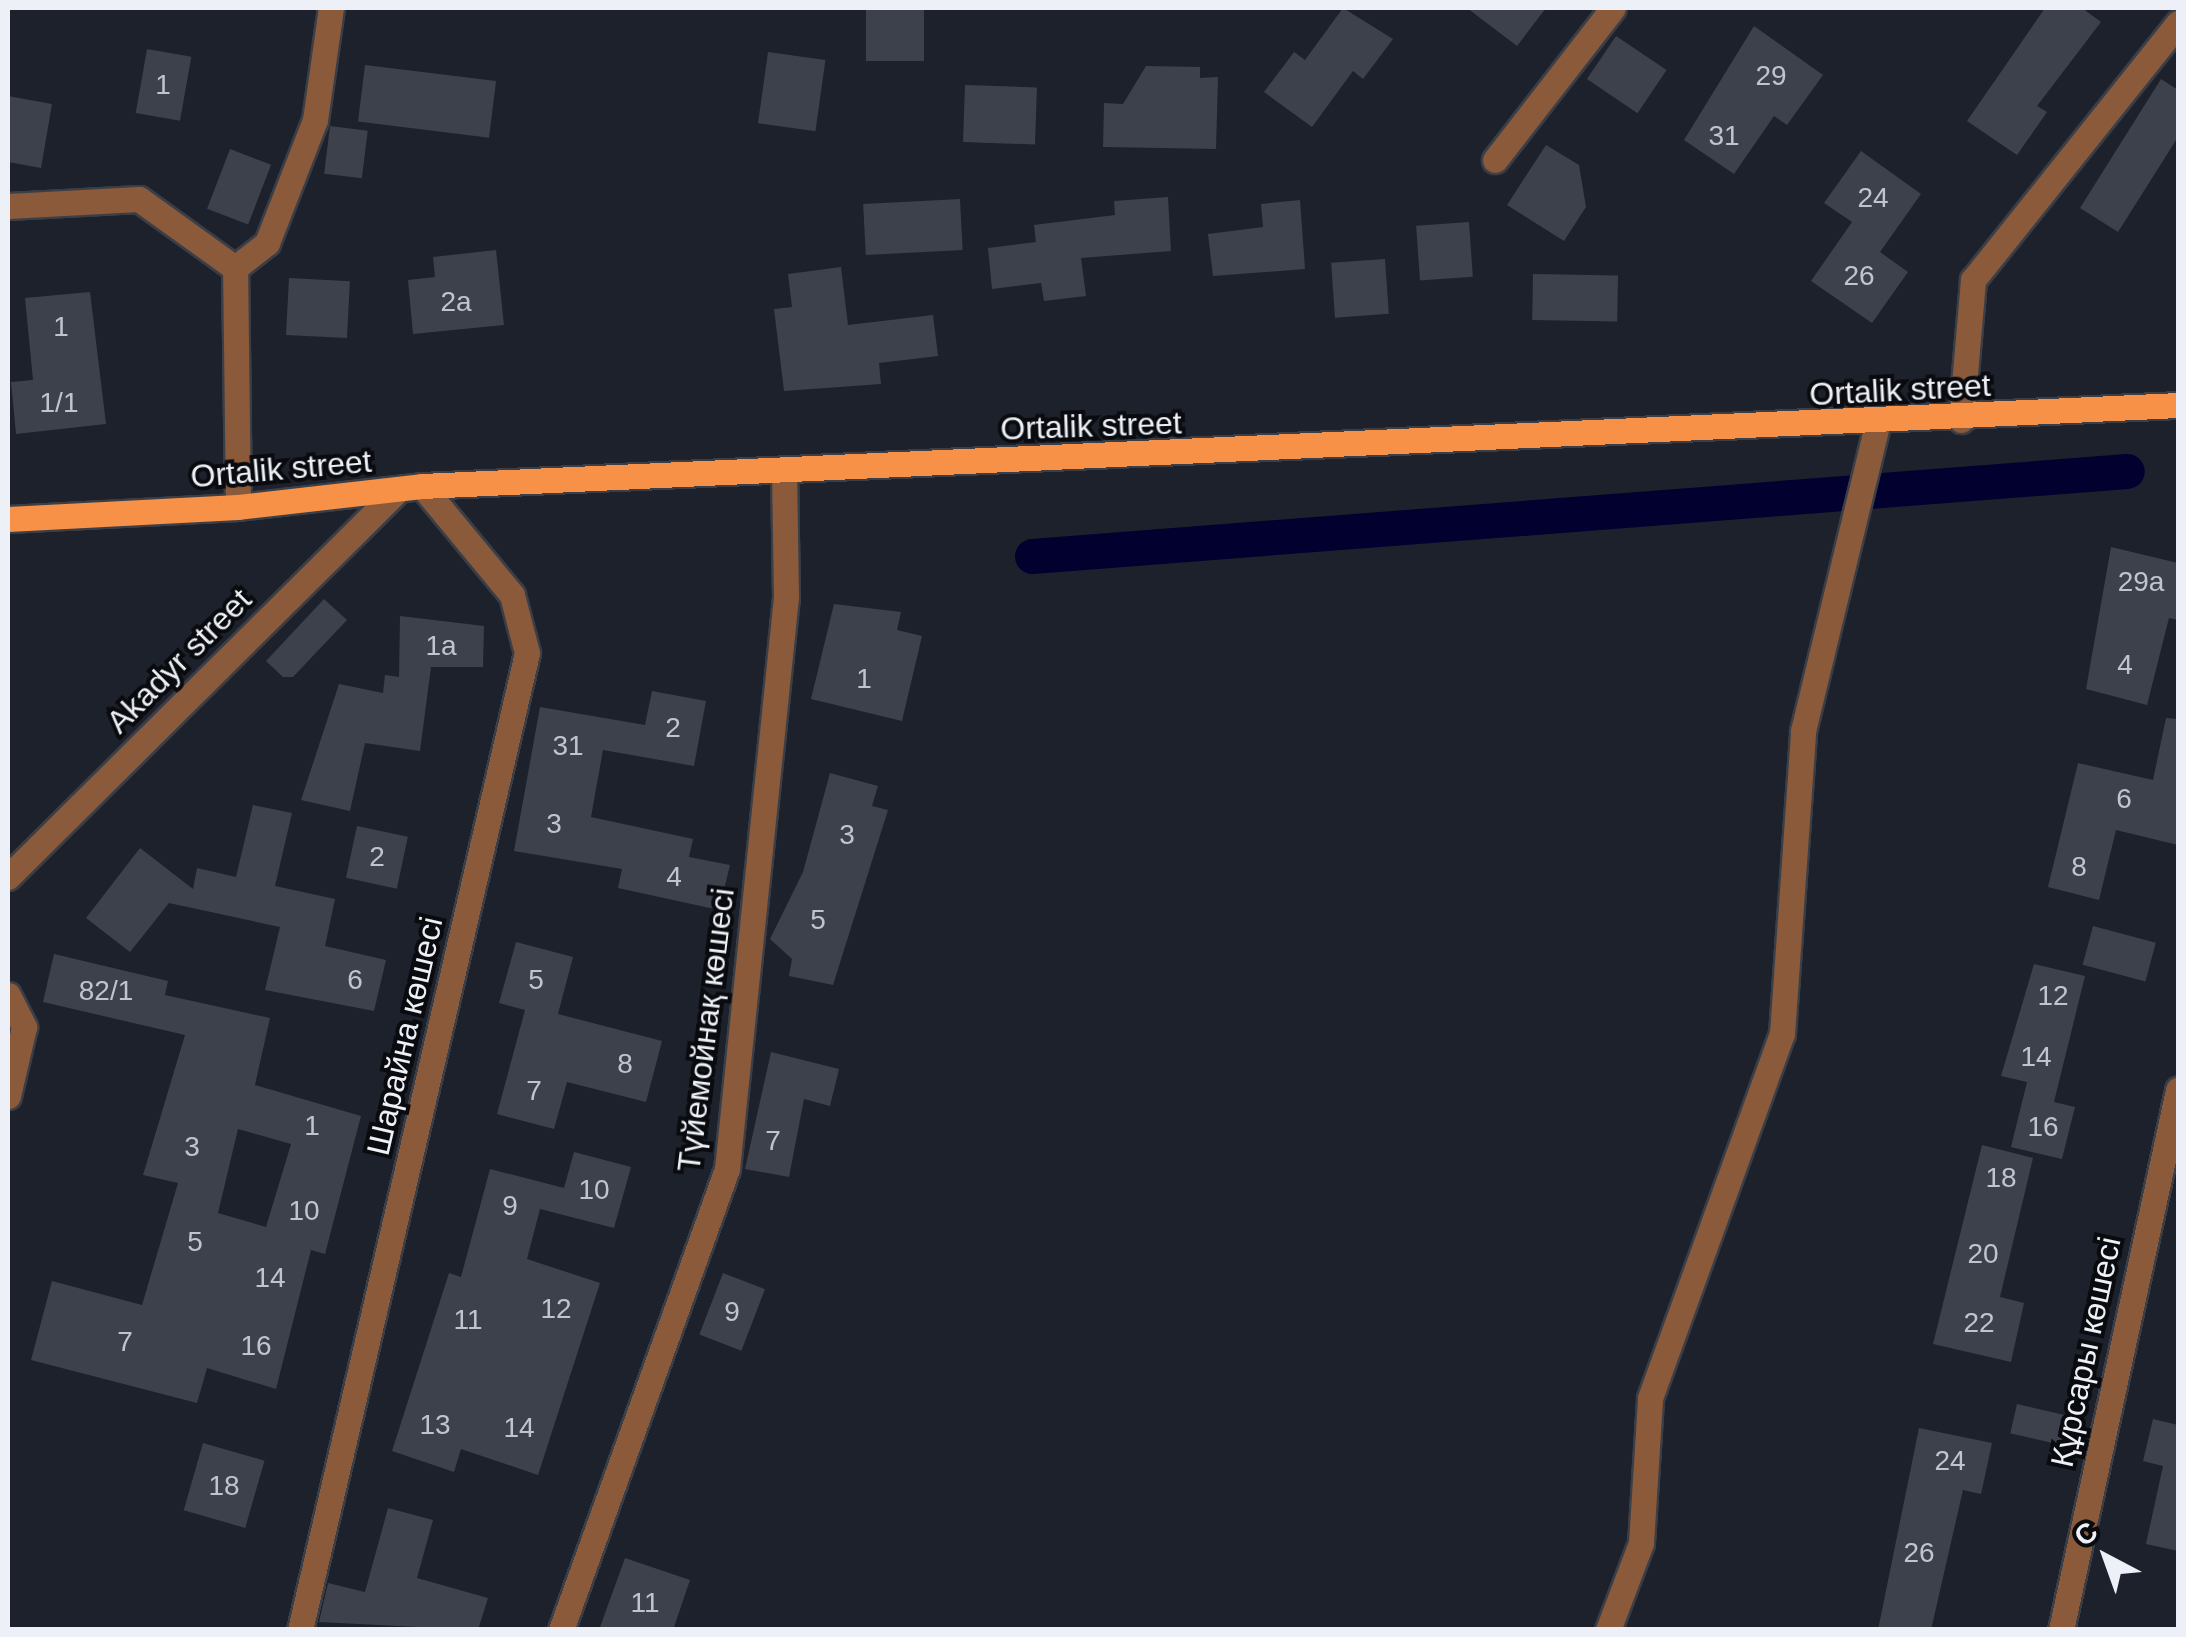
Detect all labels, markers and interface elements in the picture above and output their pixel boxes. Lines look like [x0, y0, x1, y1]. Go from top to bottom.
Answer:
house number: 29 [1755, 59, 1787, 93]
house number: 1 [155, 68, 171, 102]
house number: 31 [1708, 119, 1740, 153]
house number: 24 [1857, 181, 1889, 215]
house number: 26 [1843, 259, 1875, 293]
house number: 2а [440, 285, 472, 319]
house number: 1 [53, 310, 69, 344]
street label: Ortalik street [1808, 366, 1992, 414]
house number: 1/1 [40, 386, 78, 420]
street label: Ortalik street [1000, 404, 1182, 448]
street label: Ortalik street [189, 442, 373, 496]
house number: 29а [2118, 565, 2164, 599]
street label: Akadyr street [99, 581, 259, 741]
house number: 1а [425, 629, 457, 663]
house number: 4 [2117, 648, 2133, 682]
house number: 1 [856, 662, 872, 696]
house number: 2 [665, 711, 681, 745]
house number: 31 [552, 729, 584, 763]
house number: 6 [2116, 782, 2132, 816]
house number: 3 [546, 807, 562, 841]
house number: 3 [839, 818, 855, 852]
house number: 2 [369, 840, 385, 874]
house number: 8 [2071, 850, 2087, 884]
house number: 4 [666, 860, 682, 894]
street label: Түйемойнақ көшесі [670, 886, 742, 1174]
house number: 5 [810, 903, 826, 937]
street label: Шарайна көшесі [359, 913, 451, 1159]
house number: 6 [347, 963, 363, 997]
house number: 5 [528, 963, 544, 997]
house number: 82/1 [79, 974, 133, 1008]
house number: 12 [2037, 979, 2069, 1013]
house number: 14 [2020, 1040, 2052, 1074]
house number: 8 [617, 1047, 633, 1081]
house number: 7 [526, 1074, 542, 1108]
house number: 1 [304, 1109, 320, 1143]
house number: 16 [2027, 1110, 2059, 1144]
house number: 7 [765, 1124, 781, 1158]
house number: 3 [184, 1130, 200, 1164]
house number: 18 [1985, 1161, 2017, 1195]
house number: 10 [578, 1173, 610, 1207]
house number: 9 [502, 1189, 518, 1223]
house number: 10 [288, 1194, 320, 1228]
house number: 5 [187, 1225, 203, 1259]
street label: Құрсары көшесі [2043, 1233, 2129, 1471]
house number: 20 [1967, 1237, 1999, 1271]
house number: 14 [254, 1261, 286, 1295]
house number: 12 [540, 1292, 572, 1326]
house number: 9 [724, 1295, 740, 1329]
house number: 11 [453, 1303, 483, 1337]
house number: 22 [1963, 1306, 1995, 1340]
house number: 7 [117, 1325, 133, 1359]
house number: 16 [240, 1329, 272, 1363]
house number: 13 [419, 1408, 451, 1442]
house number: 14 [503, 1411, 535, 1445]
house number: 24 [1934, 1444, 1966, 1478]
house number: 18 [208, 1469, 240, 1503]
north arrow [2056, 1507, 2156, 1607]
text: С [2068, 1516, 2104, 1552]
house number: 26 [1903, 1536, 1935, 1570]
house number: 11 [630, 1586, 660, 1620]

